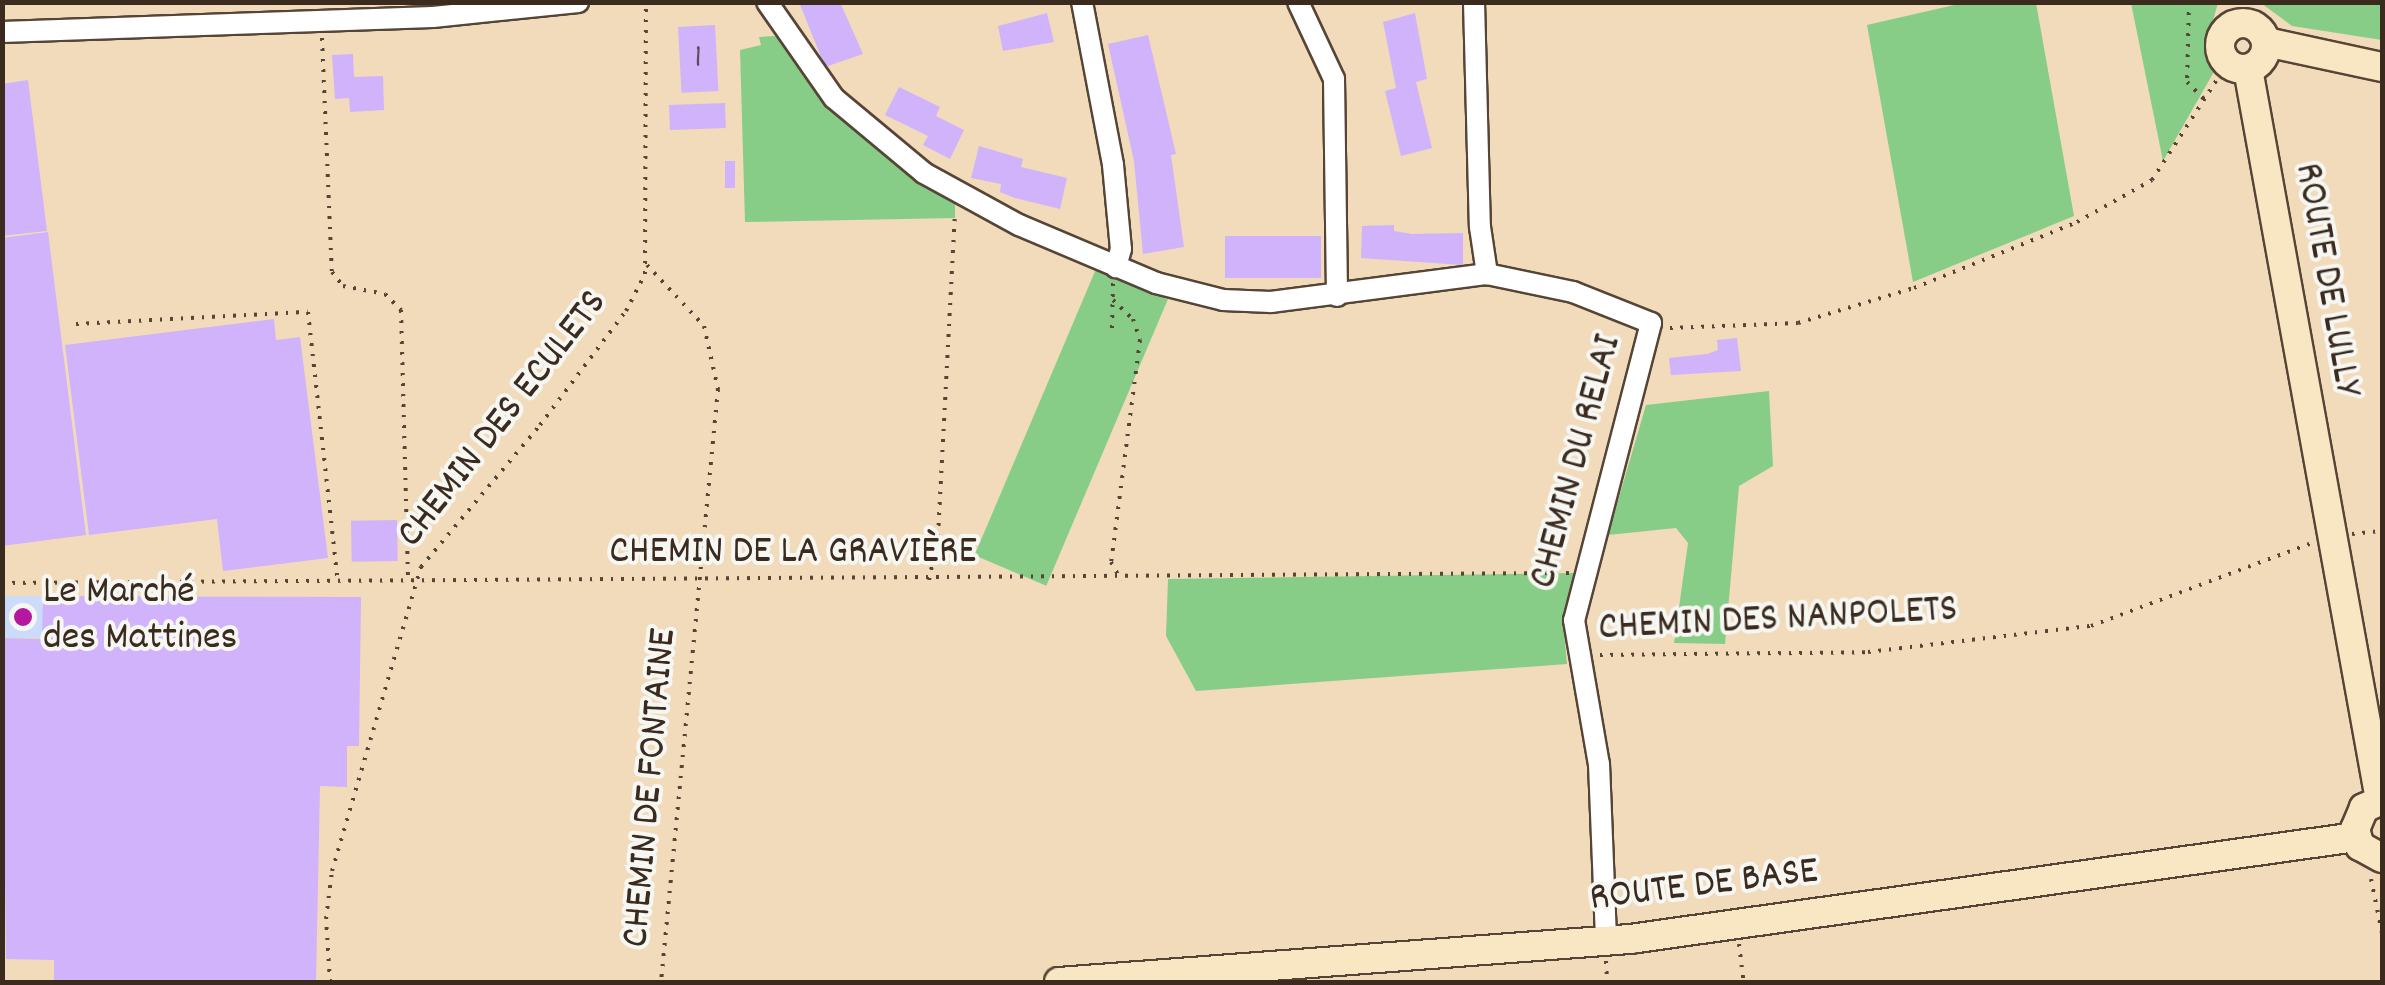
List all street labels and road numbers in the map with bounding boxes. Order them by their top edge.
street label: ROUTE DE LULLY [2281,160,2369,400]
street label: CHEMIN DES ECULETS [388,281,620,559]
street label: CHEMIN DU RELAI [1521,330,1635,594]
street label: CHEMIN DE LA GRAVIÈRE [609,530,977,578]
street label: CHEMIN DES NANPOLETS [1597,588,1959,654]
street label: CHEMIN DE FONTAINE [614,627,690,949]
street label: ROUTE DE BASE [1587,849,1821,925]

